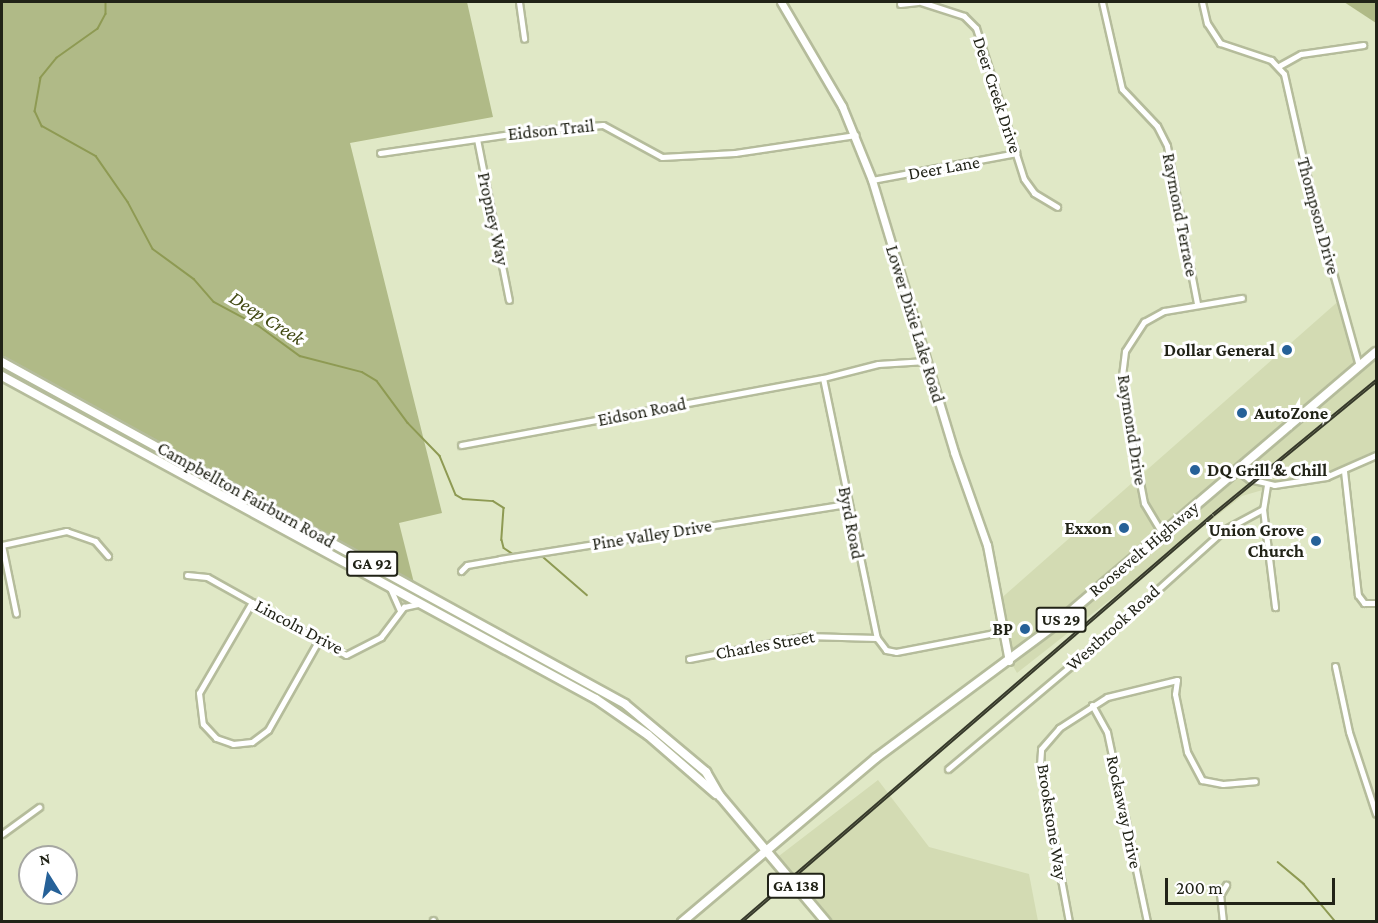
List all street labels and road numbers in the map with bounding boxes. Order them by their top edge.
street label: Deer Creek Drive [968,34,1026,156]
street label: Eidson Trail [507,115,595,145]
street label: Deer Lane [906,151,982,185]
street label: Raymond Terrace [1157,151,1203,279]
street label: Thompson Drive [1292,155,1344,277]
street label: Propney Way [473,170,513,268]
street label: Lower Dixie Lake Road [881,243,949,405]
street label: Raymond Drive [1113,373,1151,487]
street label: Eidson Road [596,393,688,431]
street label: Campbellton Fairburn Road [153,437,339,553]
street label: Byrd Road [833,485,869,561]
street label: Roosevelt Highway [1085,497,1203,601]
street label: Pine Valley Drive [591,515,713,555]
road number: GA 92 [345,551,399,577]
street label: Westbrook Road [1062,580,1164,676]
street label: Lincoln Drive [251,595,347,659]
road number: US 29 [1036,607,1086,633]
street label: Charles Street [714,626,816,664]
street label: Rockaway Drive [1101,754,1147,870]
street label: Brookstone Way [1032,762,1072,882]
road number: GA 138 [766,873,826,899]

